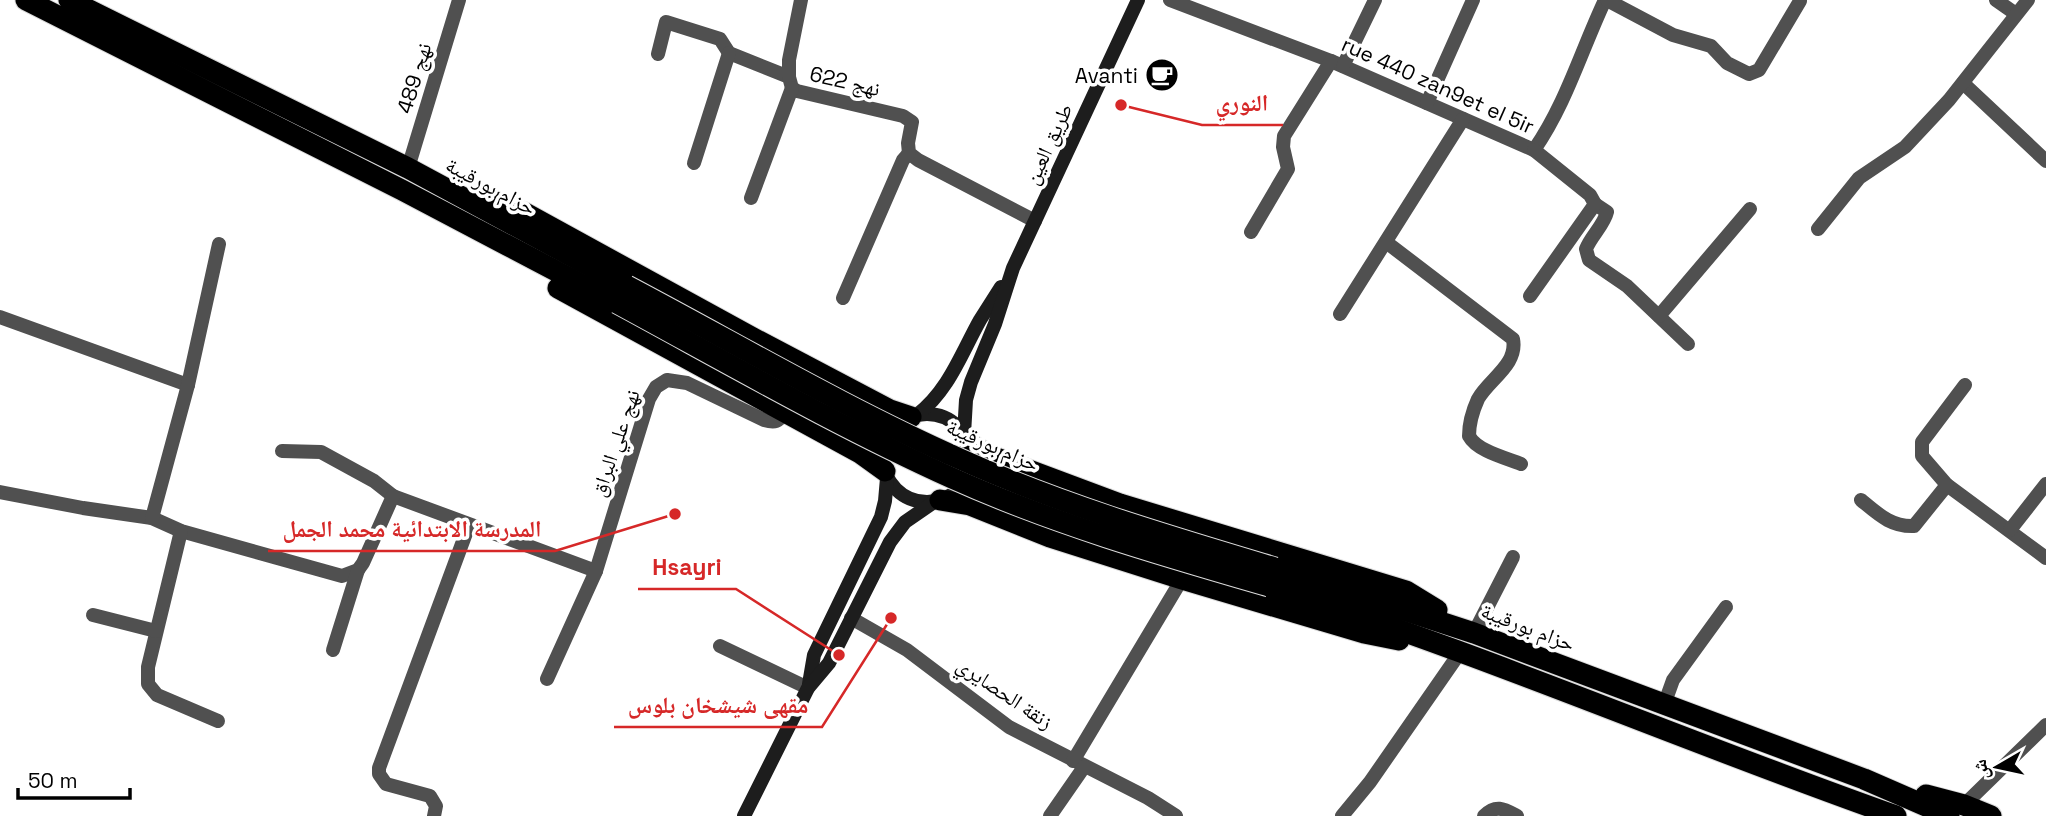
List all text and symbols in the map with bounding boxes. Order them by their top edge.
street label: rue 440 zan9et el 5ir [1337,30,1539,140]
street label: نهج 489 [391,40,437,116]
cafe icon: Avanti [1143,56,1181,94]
street label: نهج 622 [807,60,883,102]
place label: Avanti [1075,62,1138,89]
callout: النوري [1202,81,1283,125]
text: النوري [1216,88,1268,122]
street label: طريق العين [1018,99,1078,189]
street label: حزام بورقيبة [441,151,541,222]
street label: نهج علي البراق [584,386,649,501]
street label: حزام بورقيبة [942,413,1043,478]
callout: المدرسة الابتدائية محمد الجمل [268,507,555,551]
text: المدرسة الابتدائية محمد الجمل [283,514,541,544]
callout: Hsayri [638,545,736,589]
text: Hsayri [652,552,722,582]
street label: حزام بورقيبة [1477,597,1579,658]
street label: زنقة الحصايري [950,651,1058,738]
callout: مقهى شيشخان بلوس [614,683,822,727]
text: مقهى شيشخان بلوس [628,690,808,720]
north arrow [1962,732,2032,802]
scale bar [18,756,130,800]
text: ش [1967,758,1995,781]
text: 50 m [28,767,78,794]

